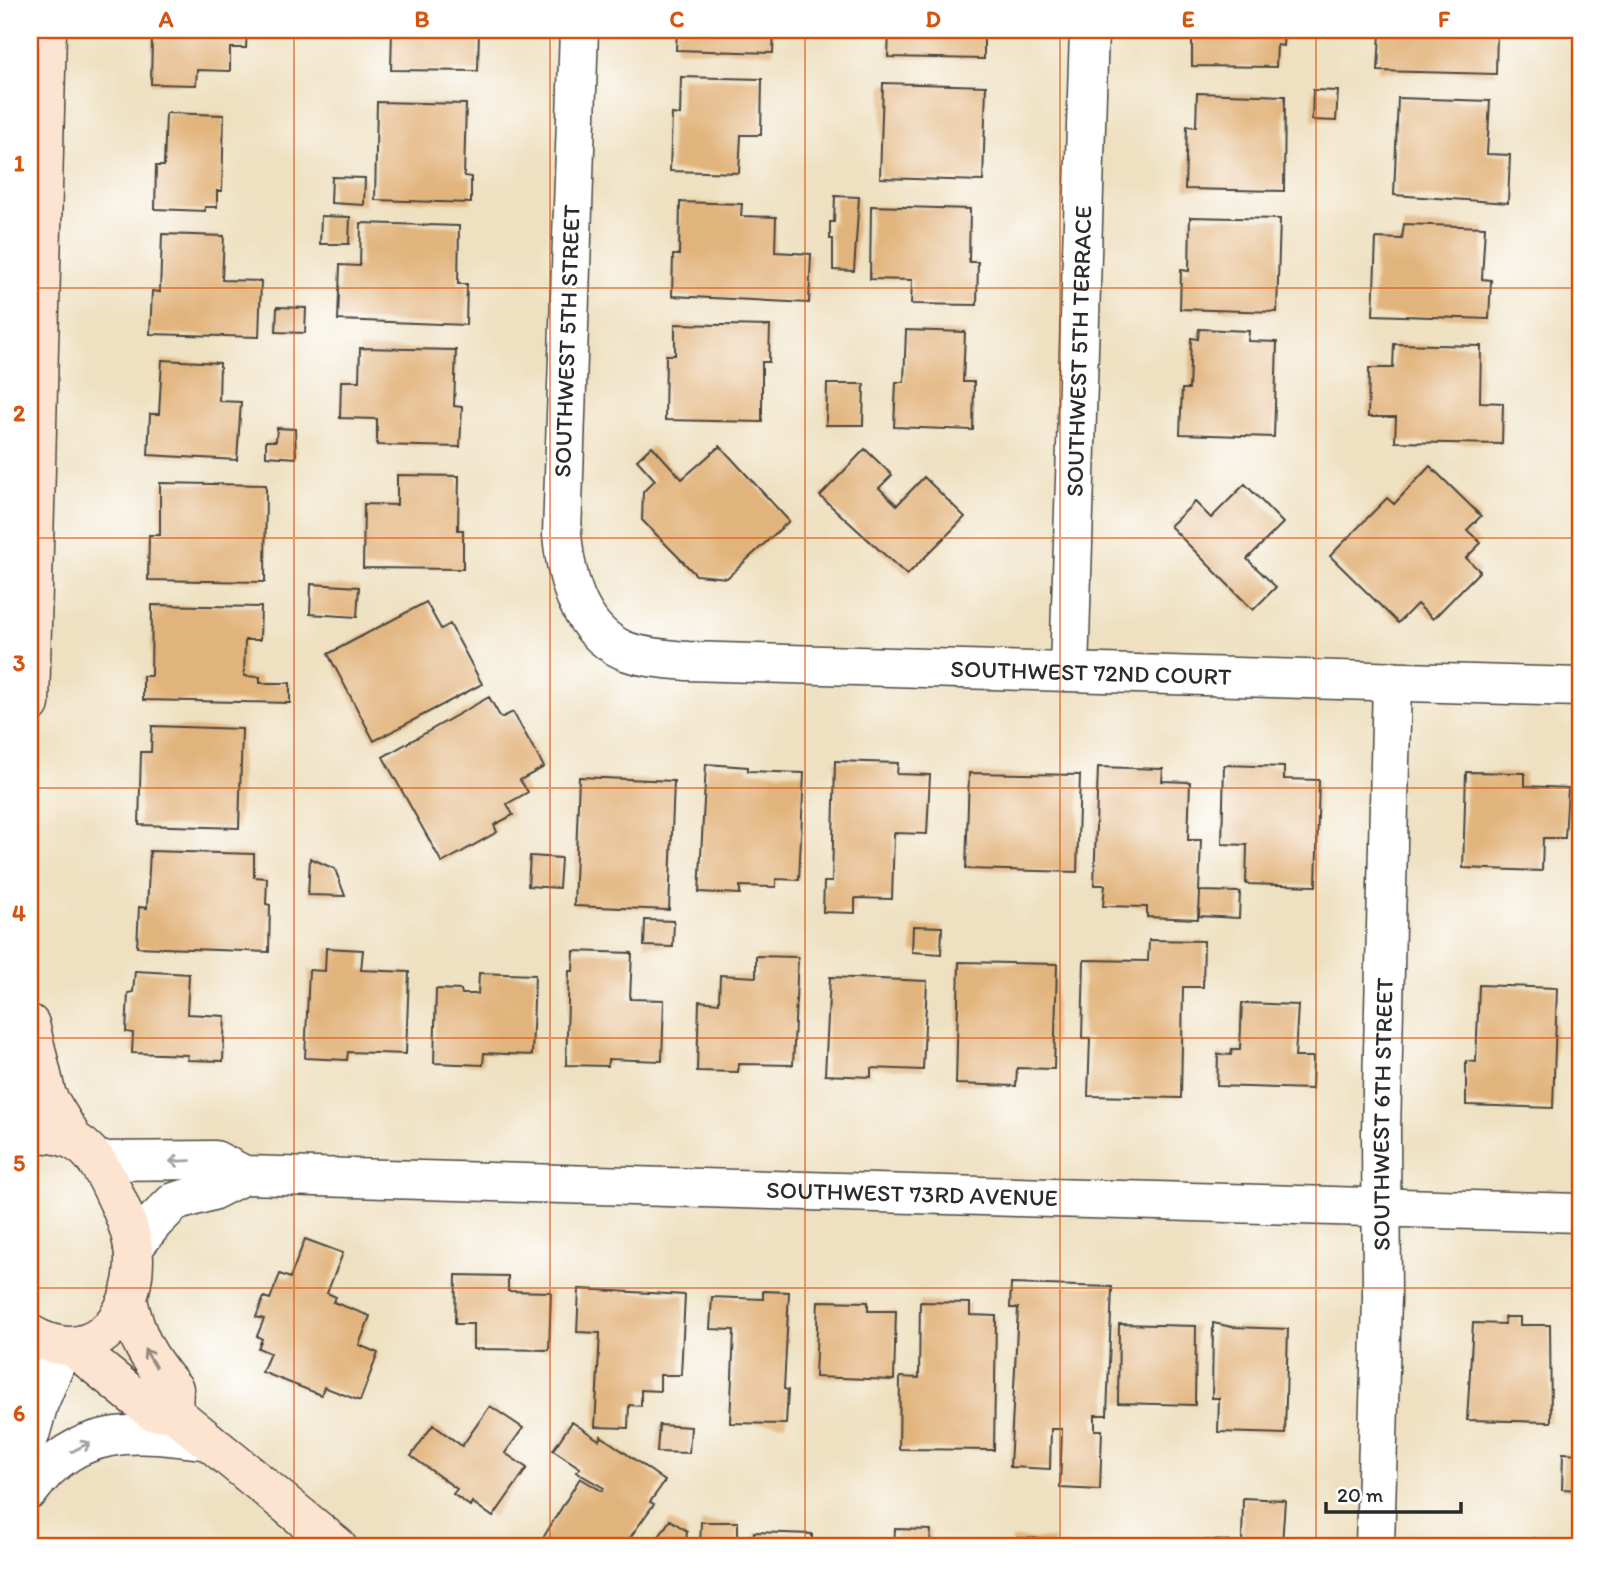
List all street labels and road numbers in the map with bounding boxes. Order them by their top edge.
street label: SOUTHWEST 5TH STREET [547,203,586,478]
street label: SOUTHWEST 5TH TERRACE [1059,205,1098,497]
street label: SOUTHWEST 72ND COURT [950,654,1232,691]
street label: SOUTHWEST 6TH STREET [1366,977,1399,1251]
street label: SOUTHWEST 73RD AVENUE [766,1175,1058,1212]

